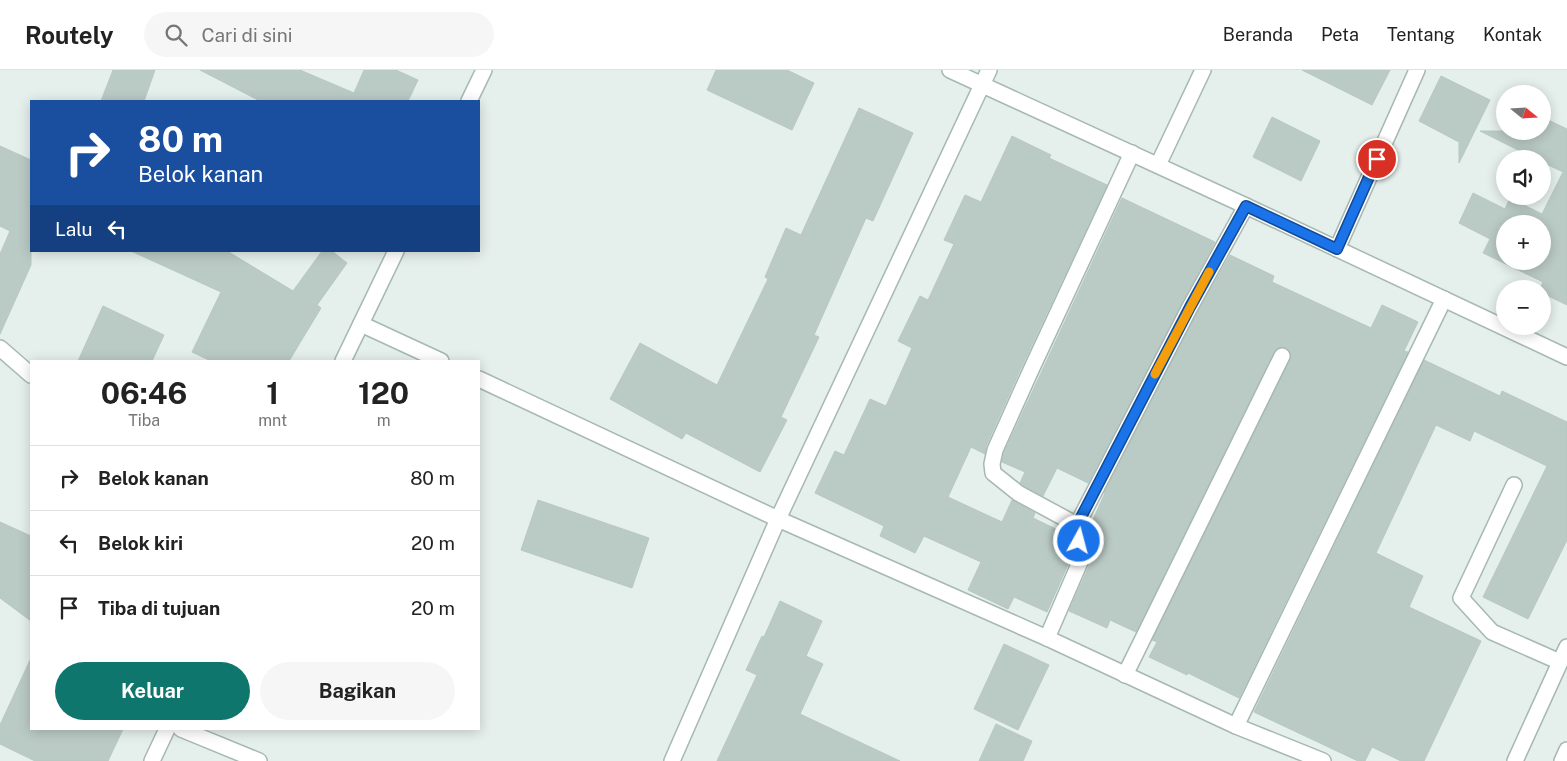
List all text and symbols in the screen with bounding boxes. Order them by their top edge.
search box [144,12,494,57]
text: Routely [25,21,114,49]
icon: search [162,21,190,49]
text: Cari di sini [202,24,292,46]
text: Beranda [1223,24,1293,45]
text: Peta [1321,24,1359,45]
text: Tentang [1387,24,1455,45]
text: Kontak [1483,24,1542,45]
north arrow [1496,85,1551,140]
map controls [1496,85,1551,335]
text: 80 m [138,119,223,160]
icon: right [55,120,120,185]
pin [1356,138,1398,180]
icon: arrive [1363,145,1391,173]
button: sound [1496,150,1551,205]
text: Belok kanan [138,161,263,187]
icon: left [103,215,131,243]
button: + [1496,215,1551,270]
text: Lalu [55,218,93,240]
button: − [1496,280,1551,335]
text: 06:46 [101,375,187,411]
text: 1 [266,375,279,411]
text: 120 [358,375,409,411]
text: Tiba [128,411,160,430]
text: mnt [258,411,287,430]
text: m [377,411,390,430]
icon: right [55,464,83,492]
text: Belok kanan [98,467,209,489]
text: 80 m [410,467,455,489]
position arrow [1052,514,1104,566]
icon: left [55,529,83,557]
text: Belok kiri [98,532,183,554]
text: 20 m [411,532,455,554]
icon: arrive [55,594,83,622]
text: Tiba di tujuan [98,597,220,619]
text: 20 m [411,597,455,619]
button: Keluar [55,662,250,720]
button: Bagikan [260,662,455,720]

